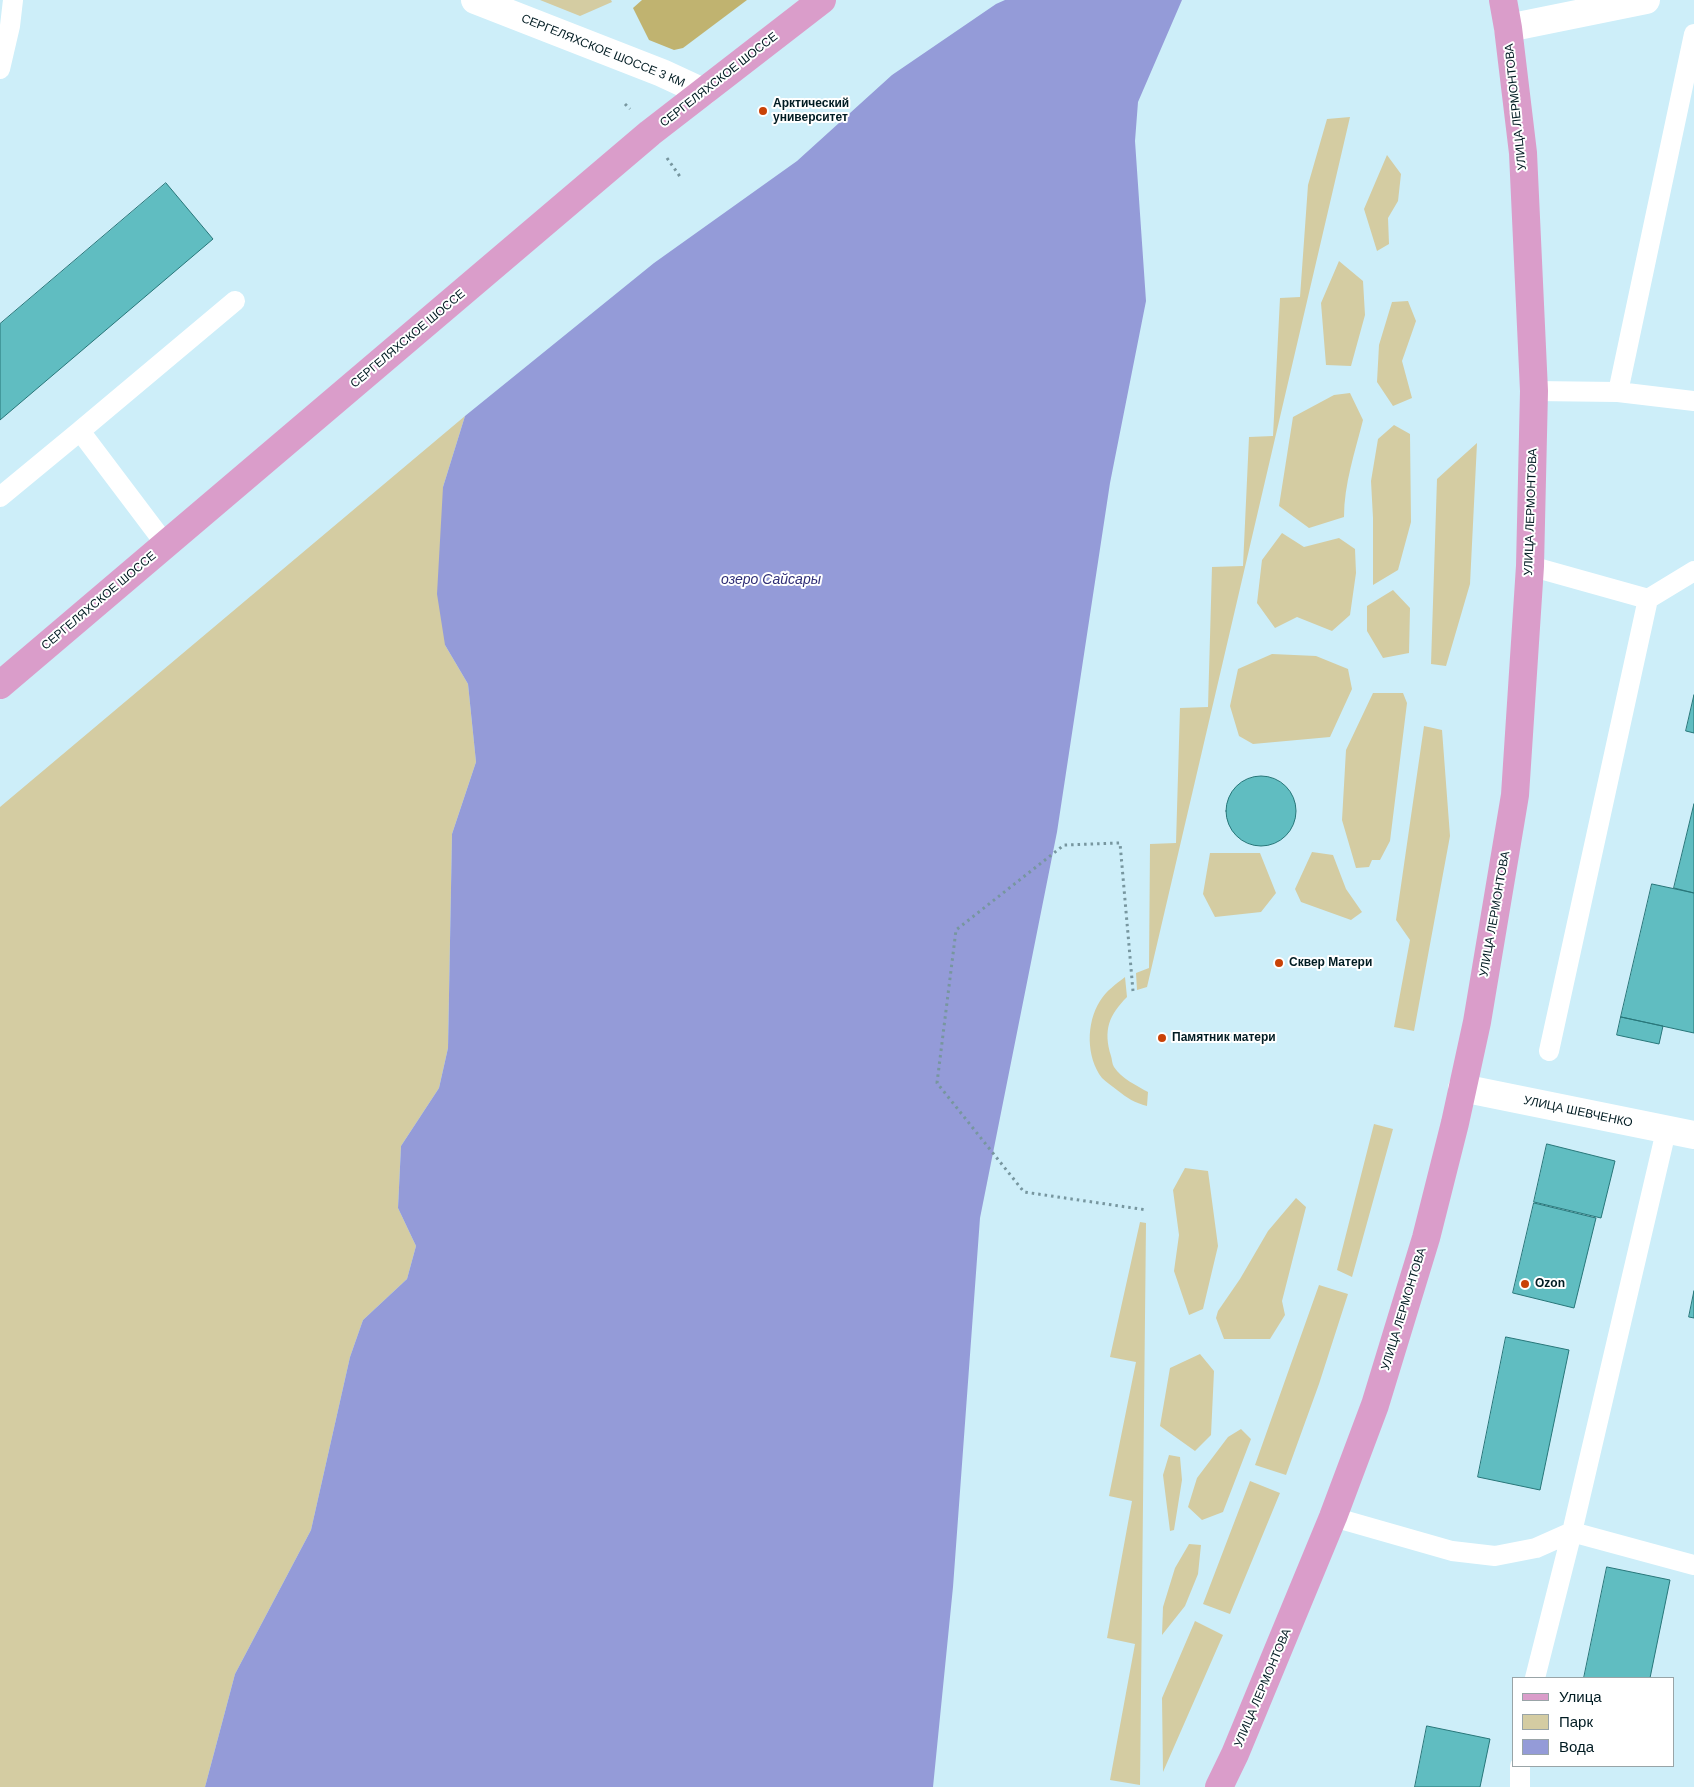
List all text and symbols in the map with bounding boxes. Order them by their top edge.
street label: СЕРГЕЛЯХСКОЕ ШОССЕ 3 КМ [519,11,687,91]
street label: СЕРГЕЛЯХСКОЕ ШОССЕ [657,30,781,130]
street label: УЛИЦА ЛЕРМОНТОВА [1502,43,1530,171]
place label: Арктический университет [773,97,849,125]
marker: Арктический университет [757,105,769,117]
street label: СЕРГЕЛЯХСКОЕ ШОССЕ [348,287,468,391]
street label: УЛИЦА ЛЕРМОНТОВА [1522,448,1540,576]
street label: СЕРГЕЛЯХСКОЕ ШОССЕ [39,549,159,653]
water label: озеро Сайсары [721,572,821,588]
street label: УЛИЦА ЛЕРМОНТОВА [1477,850,1513,978]
place label: Сквер Матери [1289,956,1372,970]
marker: Сквер Матери [1273,957,1285,969]
place label: Памятник матери [1172,1031,1276,1045]
marker: Памятник матери [1156,1032,1168,1044]
street label: УЛИЦА ШЕВЧЕНКО [1522,1093,1634,1131]
street label: УЛИЦА ЛЕРМОНТОВА [1378,1246,1430,1372]
place label: Ozon [1535,1277,1565,1291]
marker: Ozon [1519,1278,1531,1290]
street label: УЛИЦА ЛЕРМОНТОВА [1231,1627,1295,1749]
legend [1512,1677,1674,1767]
text: Улица [1559,1688,1602,1705]
text: Парк [1559,1713,1593,1730]
text: Вода [1559,1738,1594,1755]

